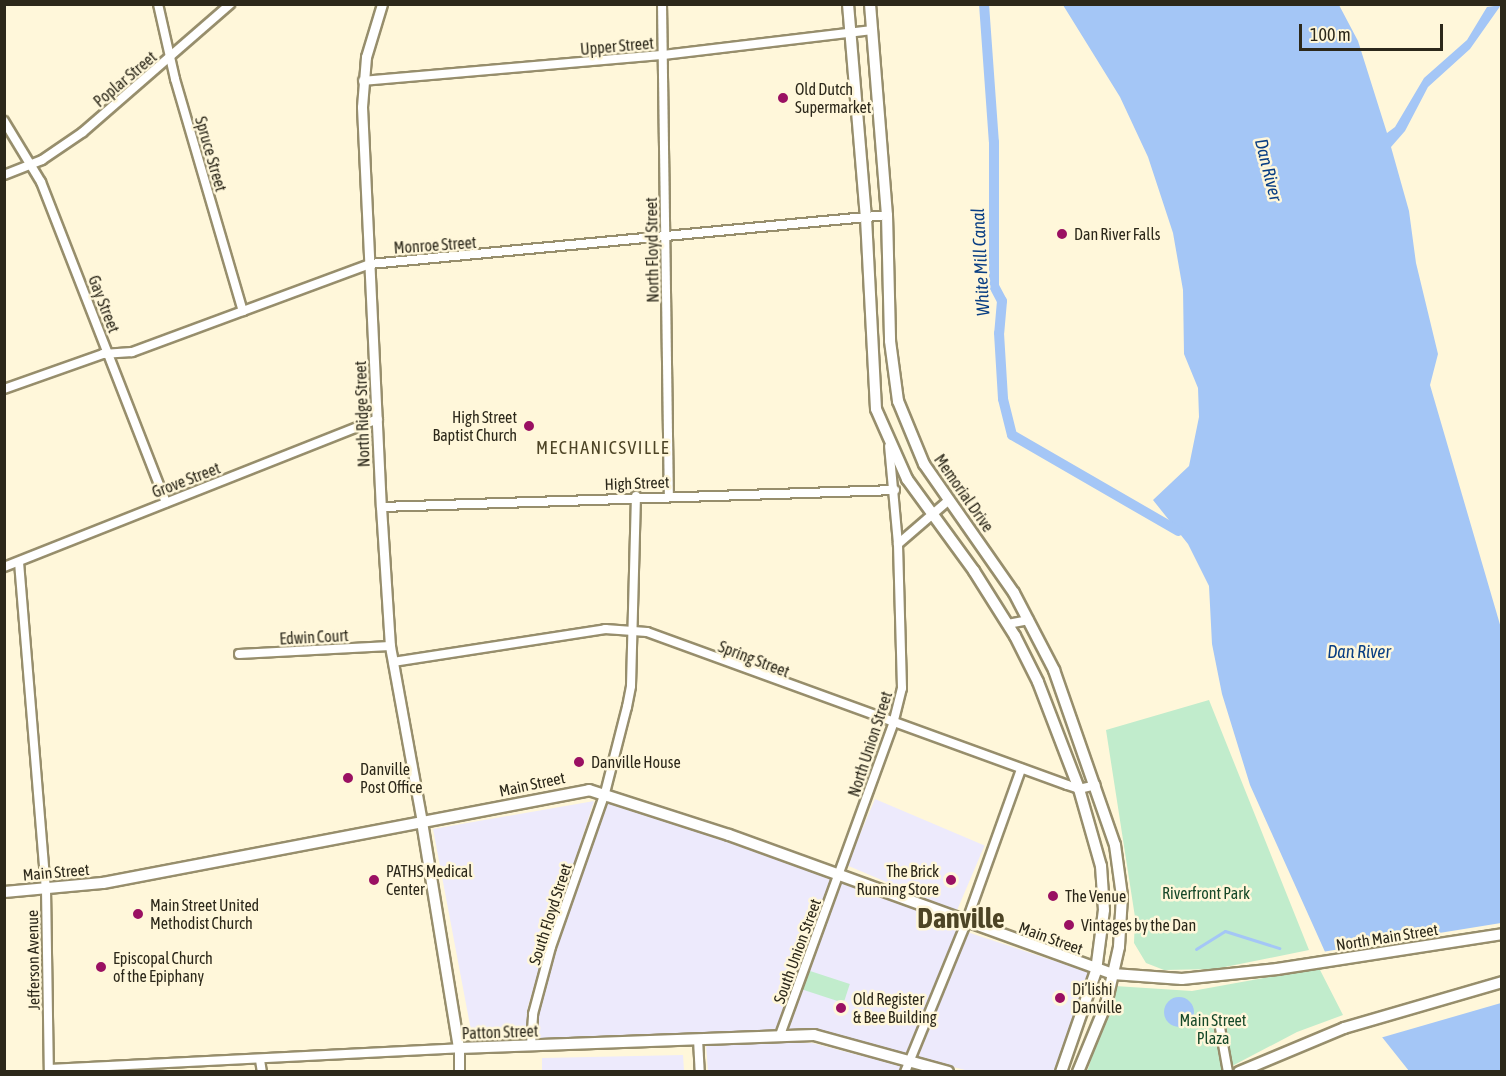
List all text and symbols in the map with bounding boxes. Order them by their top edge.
scale bar [1302,12,1446,50]
text: 100 m [1310,24,1351,45]
street label: Upper Street [579,33,655,59]
street label: Poplar Street [90,47,160,111]
place label: Old Dutch Supermarket [795,79,871,117]
marker: Old Dutch Supermarket [776,91,790,105]
street label: Spruce Street [191,114,231,194]
water label: Dan River [1250,137,1286,203]
street label: North Floyd Street [641,197,663,303]
water label: White Mill Canal [967,207,995,317]
place label: Dan River Falls [1074,224,1160,244]
marker: Dan River Falls [1055,227,1069,241]
street label: Monroe Street [393,233,477,257]
street label: Gay Street [84,273,124,335]
street label: North Ridge Street [351,360,373,468]
place label: High Street Baptist Church [433,407,517,445]
marker: High Street Baptist Church [522,419,536,433]
district label: MECHANICSVILLE [536,437,670,459]
street label: Memorial Drive [930,450,998,536]
street label: Grove Street [149,458,223,502]
street label: High Street [604,472,670,494]
street label: Edwin Court [279,626,349,648]
street label: Spring Street [716,637,792,681]
water label: Dan River [1327,641,1391,663]
street label: North Union Street [844,689,896,799]
place label: Danville House [591,752,681,772]
marker: Danville House [572,755,586,769]
place label: Danville Post Office [360,759,423,797]
street label: Main Street [497,768,567,800]
marker: Danville Post Office [341,771,355,785]
street label: Main Street [22,860,90,884]
place label: PATHS Medical Center [386,861,472,899]
street label: South Floyd Street [525,861,575,967]
place label: The Brick Running Store [857,861,939,899]
marker: PATHS Medical Center [367,873,381,887]
marker: The Brick Running Store [944,873,958,887]
park label: Riverfront Park [1162,883,1250,903]
place label: The Venue [1065,886,1126,906]
marker: The Venue [1046,889,1060,903]
place label: Main Street United Methodist Church [150,895,259,933]
street label: South Union Street [769,896,825,1006]
district label: Danville [917,901,1005,935]
marker: Main Street United Methodist Church [131,907,145,921]
street label: Jefferson Avenue [23,910,43,1010]
place label: Vintages by the Dan [1081,915,1196,935]
street label: Main Street [1016,918,1086,958]
marker: Vintages by the Dan [1062,918,1076,932]
street label: North Main Street [1335,919,1439,955]
place label: Episcopal Church of the Epiphany [113,948,213,986]
marker: Episcopal Church of the Epiphany [94,960,108,974]
place label: Di’lishi Danville [1072,979,1122,1017]
place label: Old Register & Bee Building [853,989,937,1027]
marker: Di’lishi Danville [1053,991,1067,1005]
marker: Old Register & Bee Building [834,1001,848,1015]
park label: Main Street Plaza [1180,1010,1246,1048]
street label: Patton Street [461,1021,539,1043]

